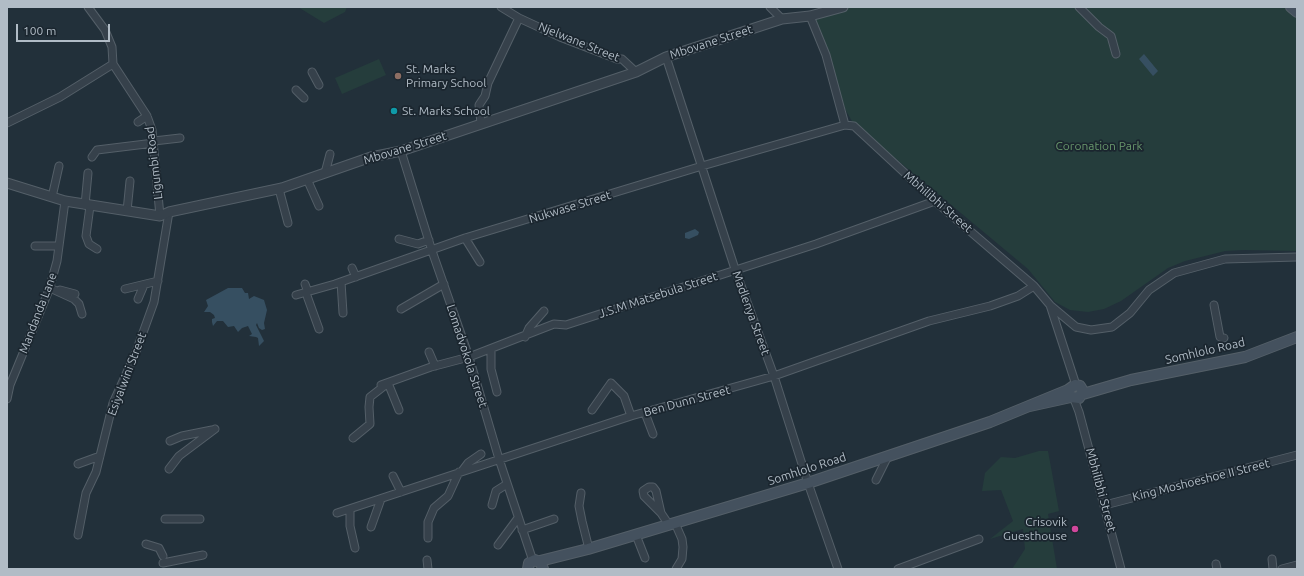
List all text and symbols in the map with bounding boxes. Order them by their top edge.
scale bar [18,16,112,42]
street label: Njelwane Street [536,19,622,65]
street label: Mbovane Street [668,22,754,62]
text: 100 m [23,24,56,37]
place label: St. Marks Primary School [406,62,486,90]
marker: St. Marks Primary School [393,71,403,81]
place label: St. Marks School [402,104,490,118]
marker: St. Marks School [389,106,399,116]
street label: Ligumbi Road [142,126,166,200]
street label: Mbovane Street [362,129,448,167]
park label: Coronation Park [1055,139,1143,153]
street label: Mbhilibhi Street [901,168,975,236]
street label: Nukwase Street [527,188,613,226]
street label: J.S.M Matsebula Street [597,269,719,321]
street label: Madlenya Street [729,269,773,357]
street label: Mandanda Lane [16,271,60,355]
street label: Lomadvokola Street [443,302,491,410]
street label: Esiyalwini Street [104,330,150,418]
street label: Somhlolo Road [1164,335,1246,367]
street label: Ben Dunn Street [642,383,732,419]
street label: Mbhilibhi Street [1083,446,1119,534]
street label: Somhlolo Road [766,450,848,488]
street label: King Moshoeshoe II Street [1131,456,1271,504]
place label: Crisovik Guesthouse [1003,515,1067,543]
marker: Crisovik Guesthouse [1070,524,1080,534]

